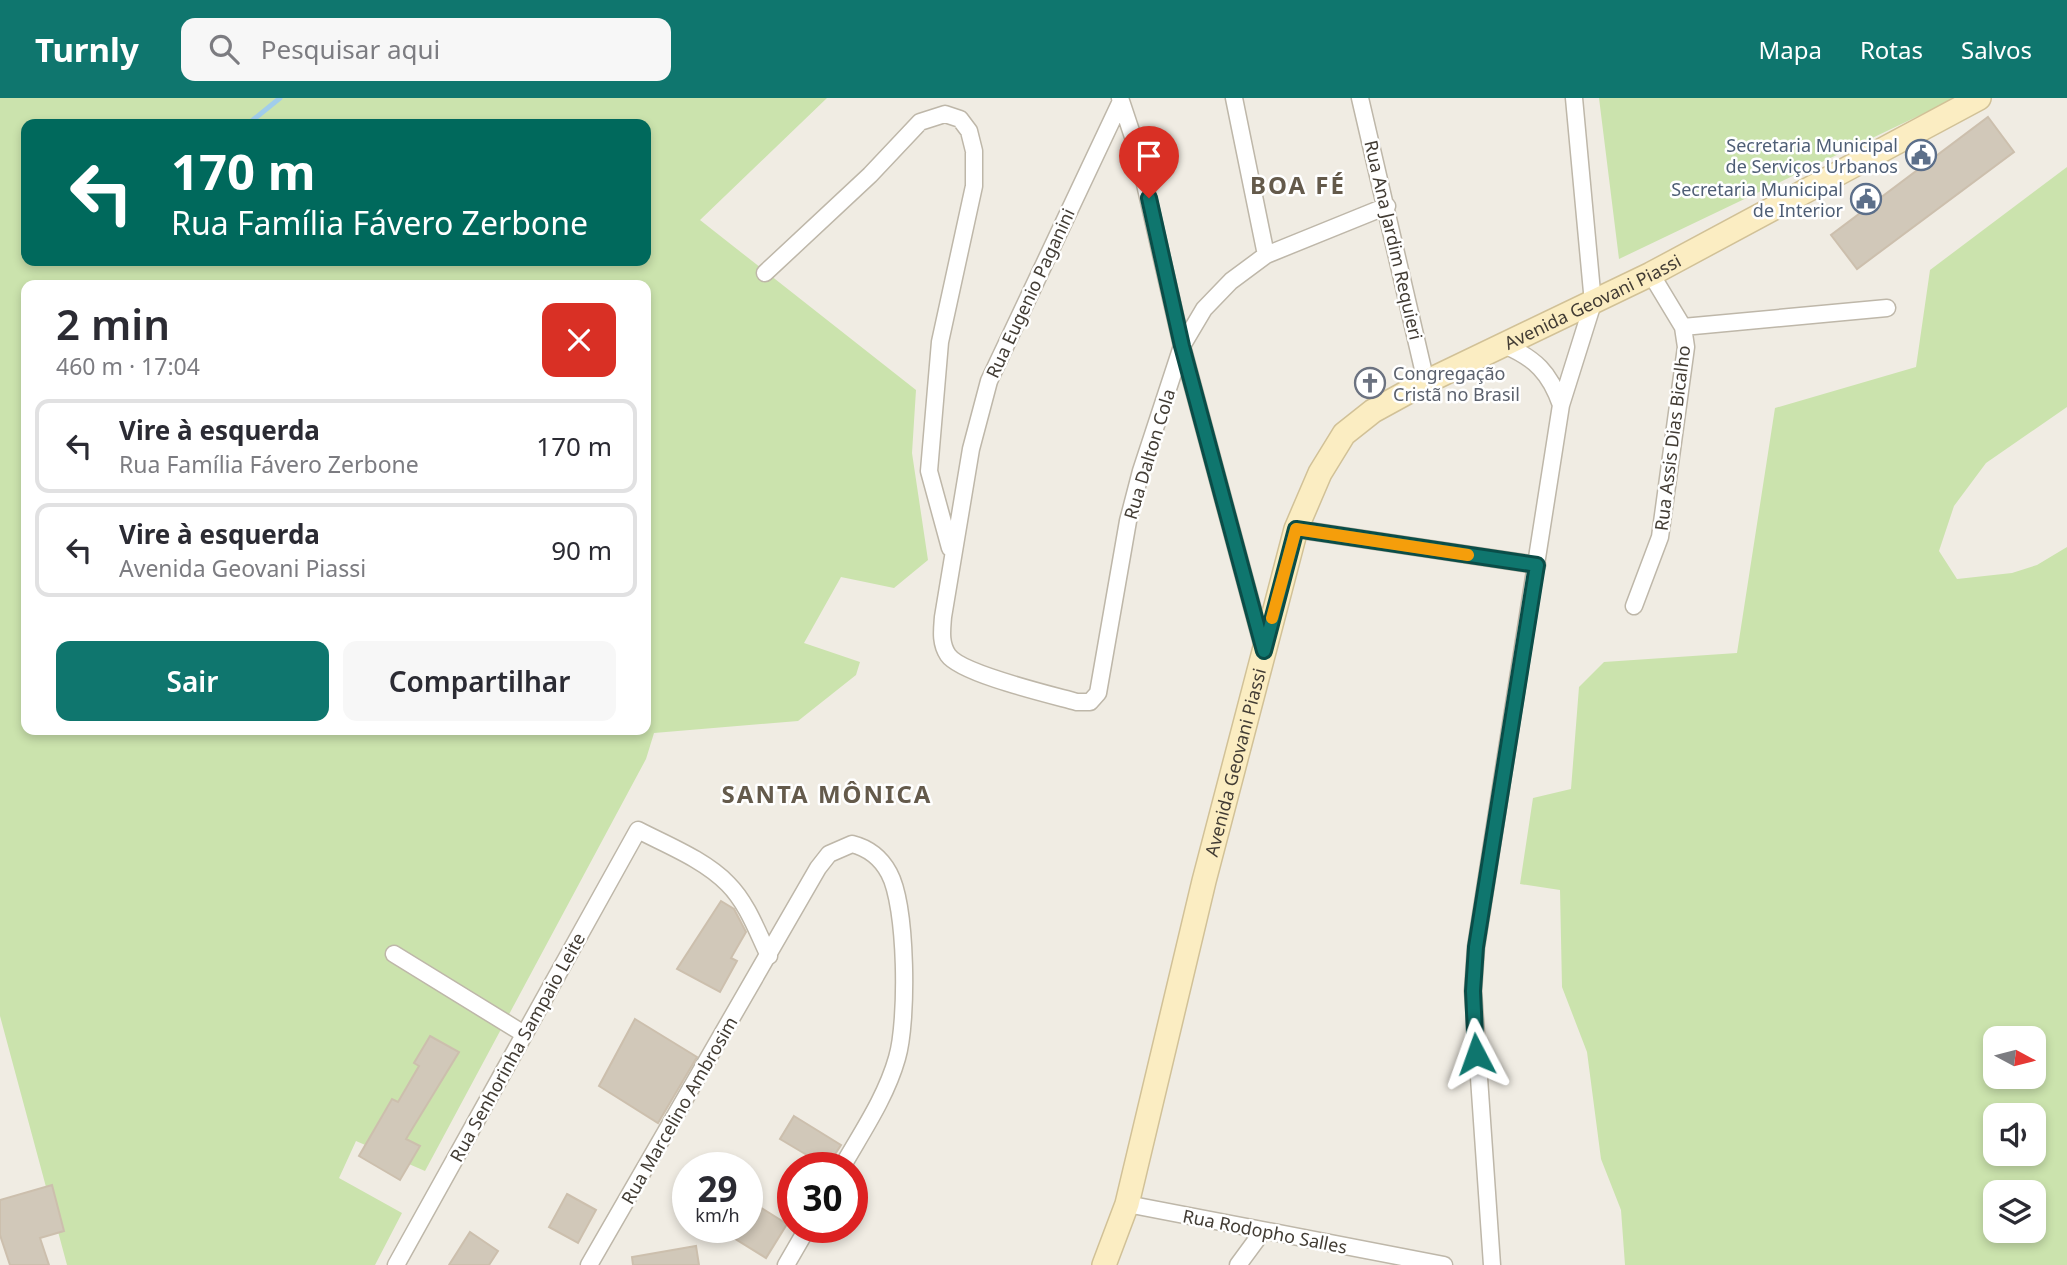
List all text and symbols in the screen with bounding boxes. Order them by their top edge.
search box [181,18,671,81]
text: Turnly [35,27,139,72]
icon: search [205,30,243,68]
text: Pesquisar aqui [261,31,440,67]
text: Mapa [1758,33,1822,66]
text: Rotas [1860,33,1923,66]
text: Salvos [1961,33,2032,66]
pin [1119,126,1179,198]
place label: Secretaria Municipal de Serviços Urbanos [1726,133,1898,178]
icon: arrive [1130,137,1168,175]
text: 170 m [171,138,316,204]
street label: Rua Ana Jardim Requieri [1359,138,1429,342]
public building icon: Secretaria Municipal de Serviços Urbanos [1904,138,1938,172]
icon: left [56,147,147,238]
district label: BOA FÉ [1250,168,1346,201]
place label: Secretaria Municipal de Interior [1671,177,1844,222]
public building icon: Secretaria Municipal de Interior [1849,182,1883,216]
text: Rua Família Fávero Zerbone [171,201,588,244]
street label: Rua Eugenio Paganini [980,204,1080,382]
street label: Avenida Geovani Piassi [1500,248,1685,355]
text: 2 min [56,295,170,352]
button: close [542,303,616,377]
street label: Rua Assis Dias Bicalho [1649,344,1695,532]
text: 460 m · 17:04 [56,350,200,382]
place label: Congregação Cristã no Brasil [1393,361,1520,406]
church icon: Congregação Cristã no Brasil [1353,366,1387,400]
street label: Rua Dalton Cola [1118,386,1180,522]
text: Vire à esquerda [119,412,320,448]
icon: left [60,427,98,465]
text: 170 m [536,428,612,464]
text: Rua Família Fávero Zerbone [119,448,419,480]
text: Vire à esquerda [119,516,320,552]
icon: left [60,531,98,569]
text: 90 m [551,532,612,568]
text: Avenida Geovani Piassi [119,552,366,584]
button: Sair [56,641,329,721]
button: Compartilhar [343,641,616,721]
street label: Avenida Geovani Piassi [1199,666,1271,859]
district label: SANTA MÔNICA [722,777,932,810]
street label: Rua Senhorinha Sampaio Leite [444,928,590,1166]
street label: Rua Marcelino Ambrosim [615,1012,743,1208]
position arrow [1439,1017,1513,1091]
north arrow [1983,1026,2046,1088]
map controls [1983,1026,2046,1243]
button: sound [1983,1103,2046,1166]
speed limit sign: 30 [777,1152,868,1243]
text: 29 [697,1165,738,1212]
button: layers [1983,1180,2046,1243]
text: km/h [695,1203,740,1227]
street label: Rua Rodopho Salles [1181,1203,1349,1259]

